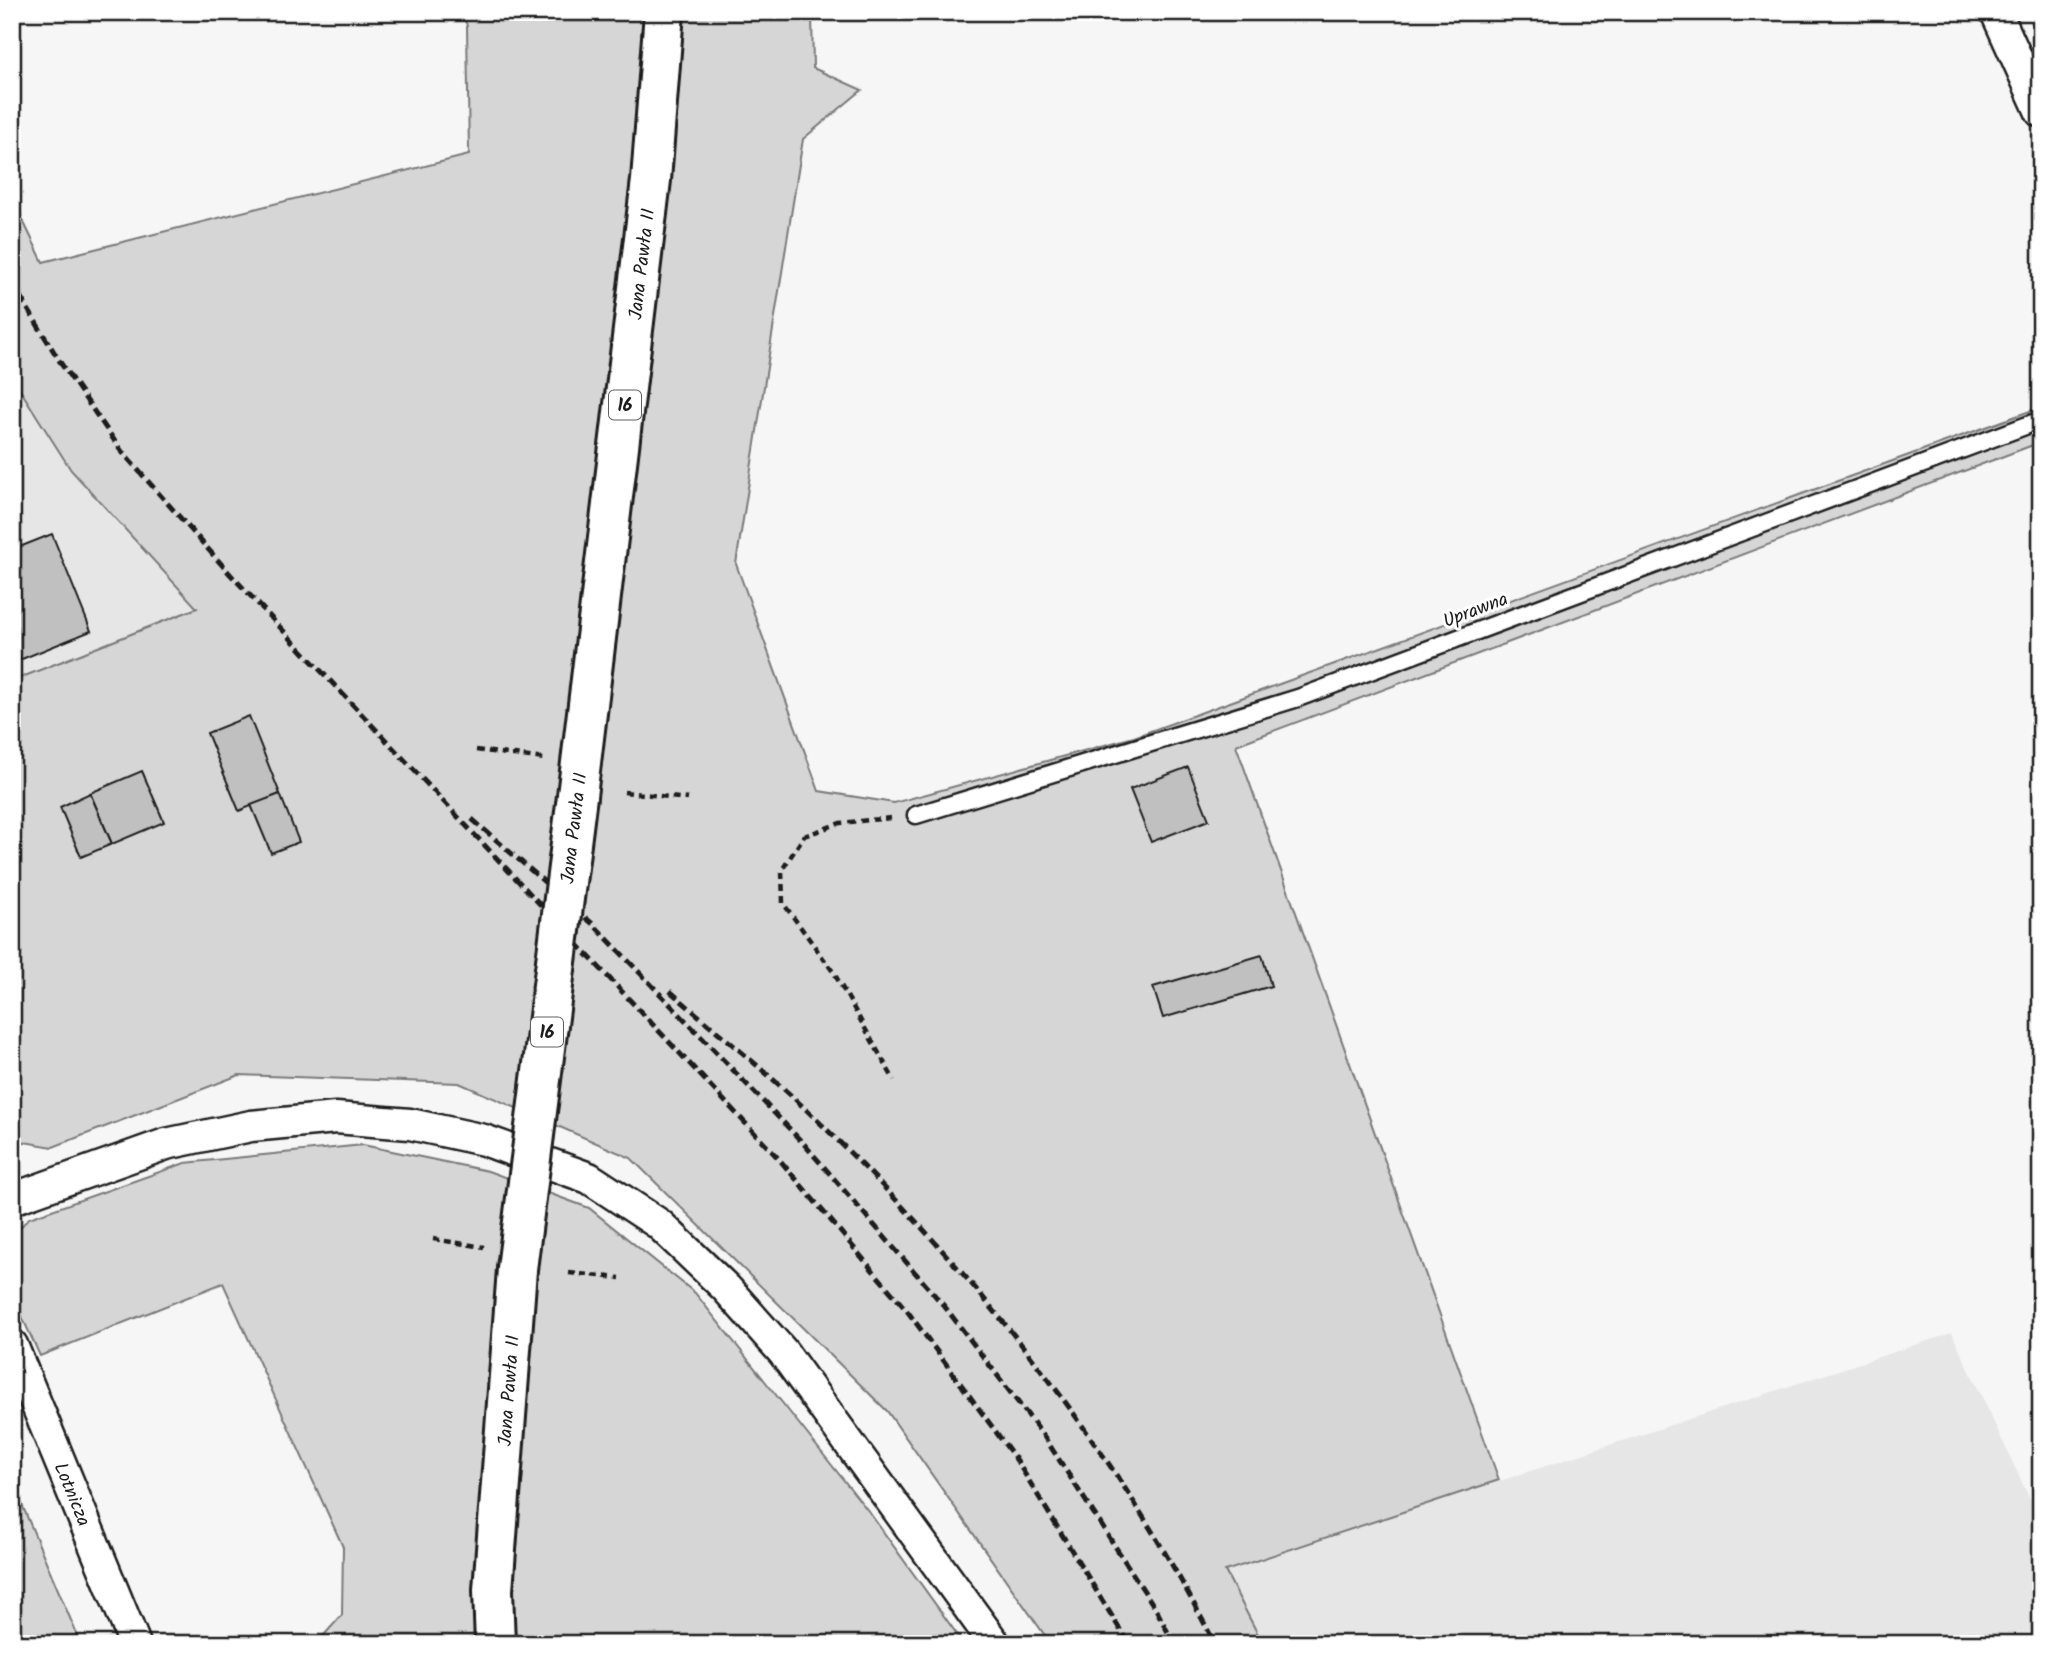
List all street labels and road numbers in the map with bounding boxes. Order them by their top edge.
street label: Jana Pawła II [621,207,664,321]
road number: 16 [609,390,641,419]
street label: Uprawna [1439,585,1513,637]
street label: Jana Pawła II [553,771,597,885]
road number: 16 [531,1017,563,1046]
street label: Jana Pawła II [491,1334,529,1448]
street label: Lotnicza [45,1458,98,1531]

